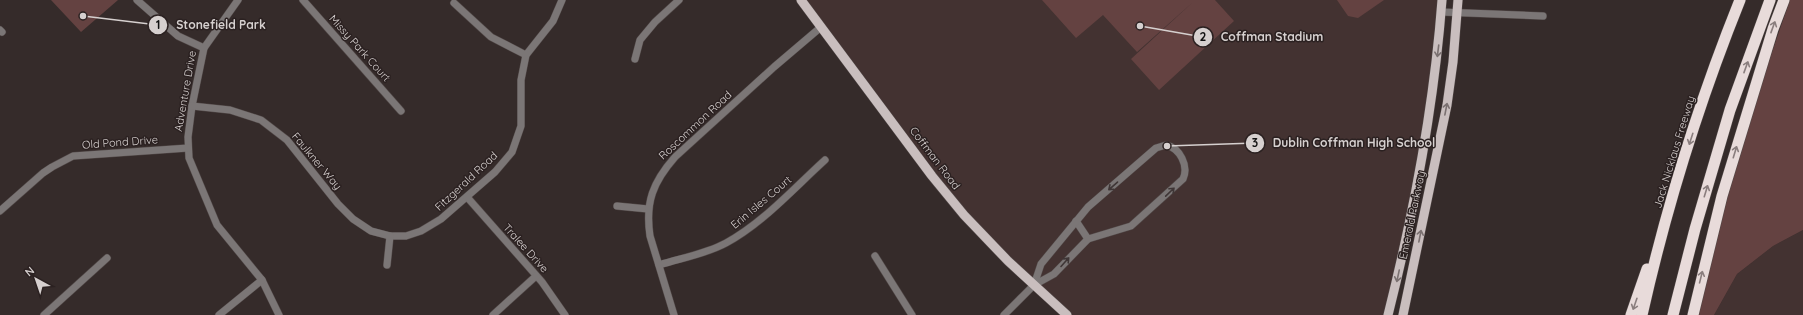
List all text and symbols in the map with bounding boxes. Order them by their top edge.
street label: Missy Park Court [326,12,394,85]
callout: Stonefield Park [148,13,274,37]
text: 1 [156,17,160,32]
text: Stonefield Park [176,17,266,32]
one-way arrow [1770,22,1778,34]
callout: Coffman Stadium [1193,25,1332,49]
text: 2 [1200,29,1207,44]
text: Coffman Stadium [1221,29,1323,44]
one-way arrow [1434,44,1442,57]
street label: Adventure Drive [171,50,199,132]
one-way arrow [1742,62,1750,74]
street label: Roscommon Road [656,88,734,162]
street label: Jack Nicklaus Freeway [1650,94,1698,210]
one-way arrow [1443,102,1451,115]
street label: Coffman Road [907,124,963,192]
street label: Faulkner Way [289,129,345,193]
callout: Dublin Coffman High School [1245,131,1444,155]
street label: Old Pond Drive [82,132,158,152]
one-way arrow [1687,132,1694,145]
text: 3 [1252,135,1258,150]
text: Dublin Coffman High School [1273,135,1435,150]
one-way arrow [1732,146,1740,158]
street label: Fitzgerald Road [432,148,500,214]
street label: Emerald Parkway [1396,170,1428,260]
street label: Erin Isles Court [728,172,794,231]
one-way arrow [1107,181,1118,190]
one-way arrow [1703,185,1710,198]
one-way arrow [1165,187,1175,196]
street label: Tralee Drive [500,221,552,275]
one-way arrow [1416,230,1424,243]
one-way arrow [1060,257,1069,267]
north arrow [16,259,56,299]
text: N [22,263,37,279]
one-way arrow [1393,269,1401,282]
one-way arrow [1698,271,1706,284]
one-way arrow [1631,297,1638,310]

